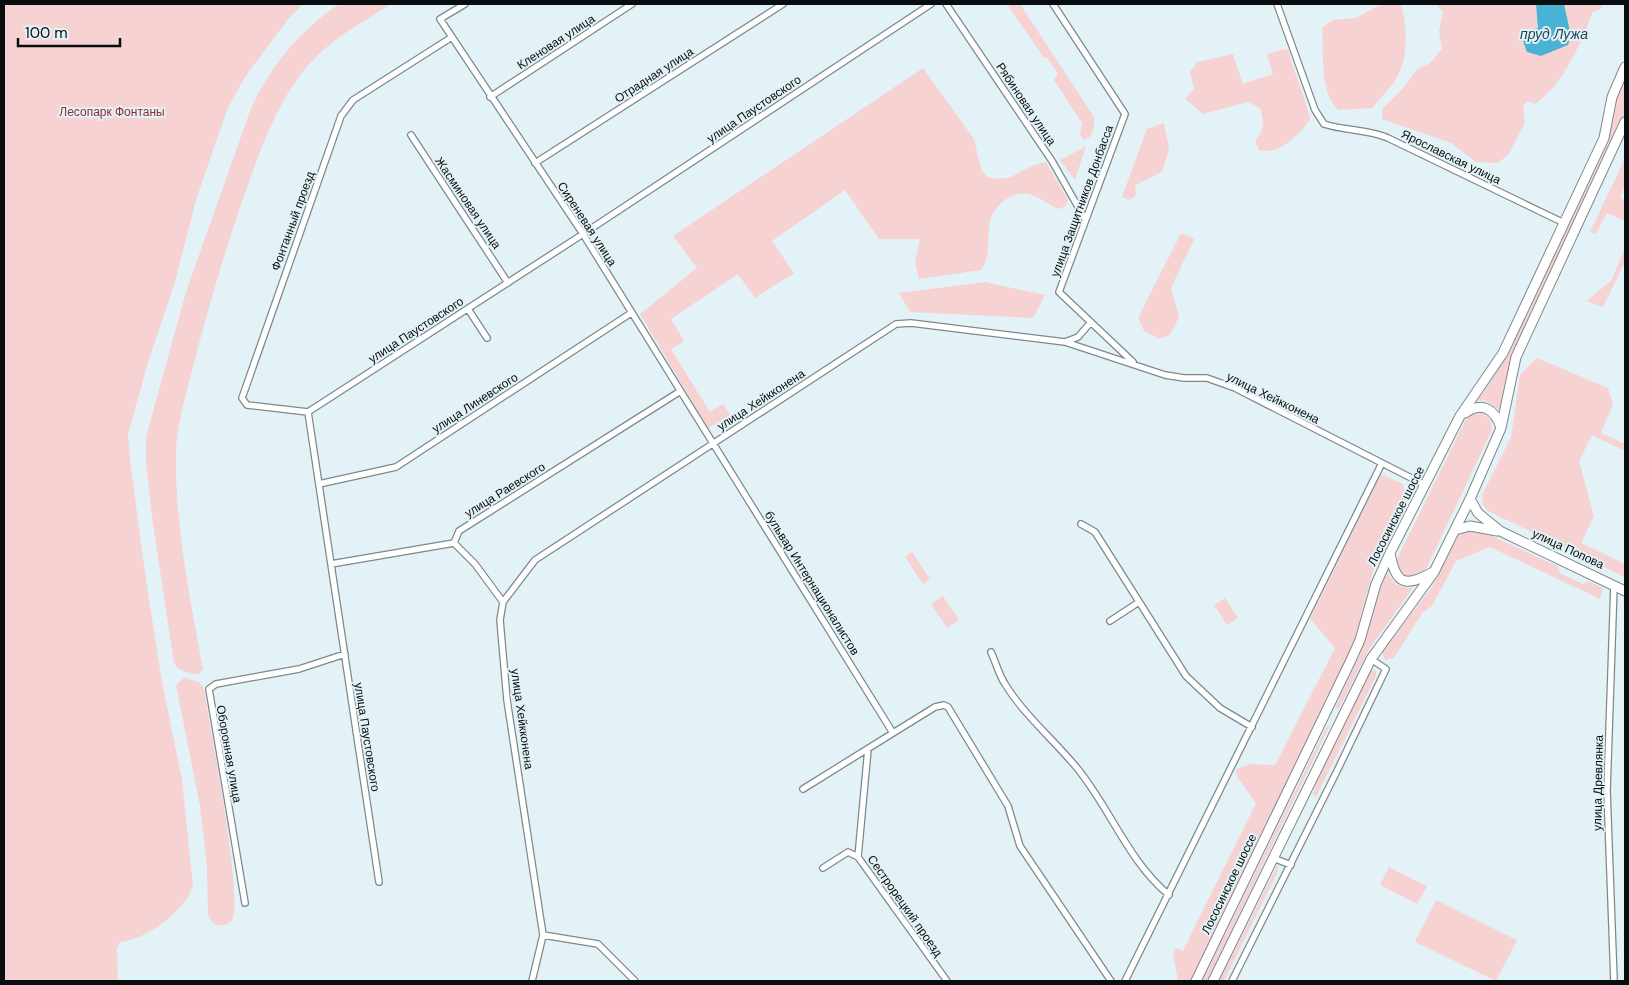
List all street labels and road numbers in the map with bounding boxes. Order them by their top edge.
street label: Кленовая улица [514,11,598,73]
street label: Отрадная улица [611,43,697,107]
street label: Рябиновая улица [992,59,1060,149]
street label: улица Паустовского [704,71,804,146]
street label: улица Защитников Донбасса [1047,122,1117,279]
street label: Ярославская улица [1399,126,1504,188]
street label: Жасминовая улица [431,154,505,252]
street label: Фонтанный проезд [268,169,318,273]
street label: Сиреневая улица [554,179,620,270]
street label: улица Паустовского [365,293,467,367]
street label: улица Хейкконена [714,365,808,434]
street label: улица Линевского [429,369,521,437]
street label: улица Хейкконена [1224,369,1322,428]
street label: улица Раевского [462,459,549,521]
street label: Лососинское шоссе [1364,463,1428,568]
street label: бульвар Интернационалистов [761,508,863,658]
street label: улица Попова [1529,525,1607,573]
street label: улица Хейкконена [507,668,537,771]
street label: улица Паустовского [350,681,384,793]
street label: Оборонная улица [213,704,246,804]
street label: улица Древлянка [1589,735,1607,831]
street label: Лососинское шоссе [1198,831,1260,937]
street label: Сестрорецкий проезд [864,852,946,960]

